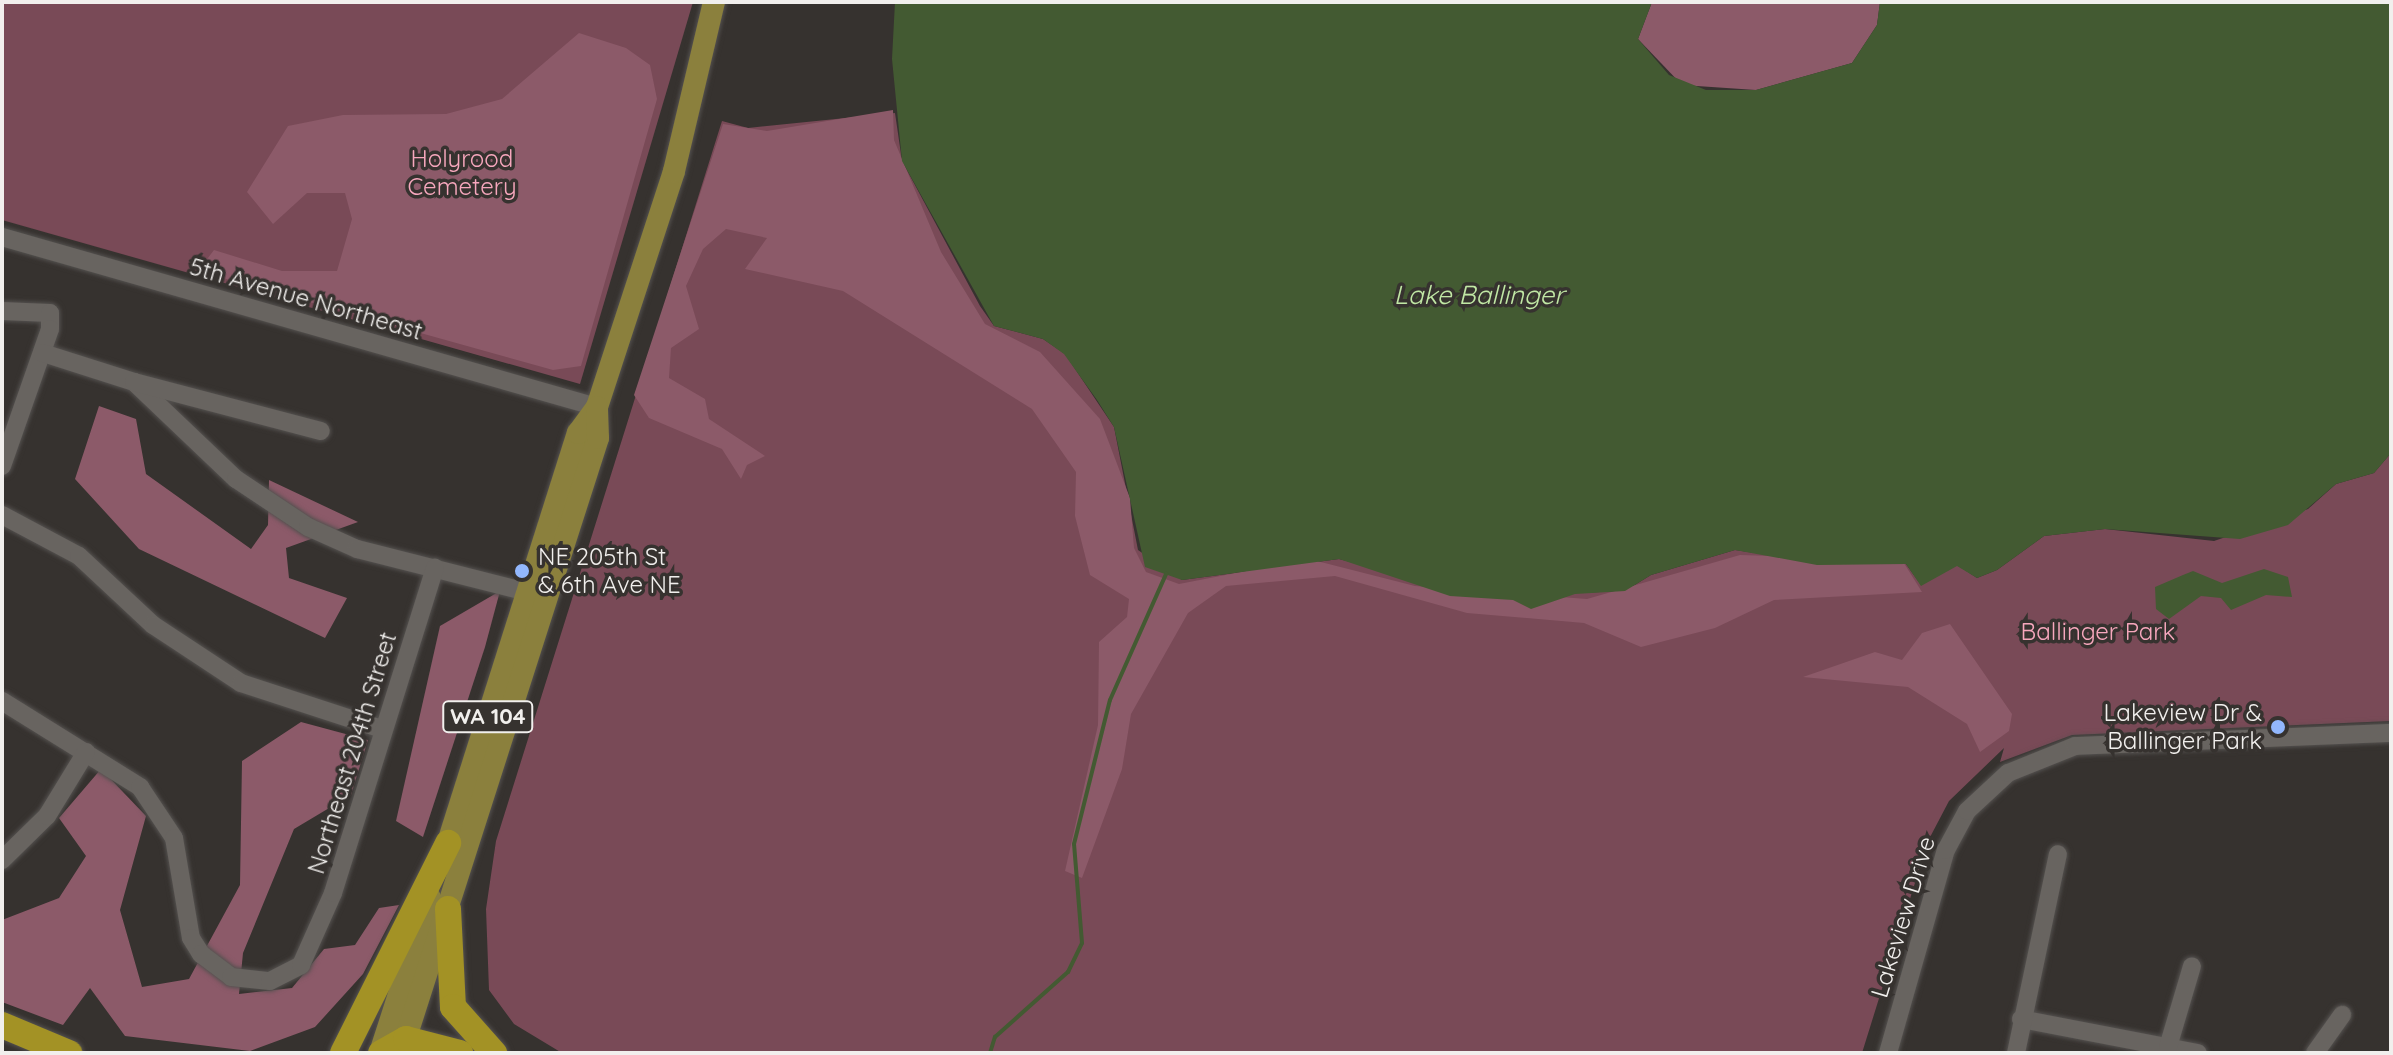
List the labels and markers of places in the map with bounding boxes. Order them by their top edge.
place label: NE 205th St & 6th Ave NE [538,543,681,599]
marker: NE 205th St & 6th Ave NE [513,562,531,580]
place label: Lakeview Dr & Ballinger Park [2104,699,2262,755]
marker: Lakeview Dr & Ballinger Park [2269,718,2287,736]

